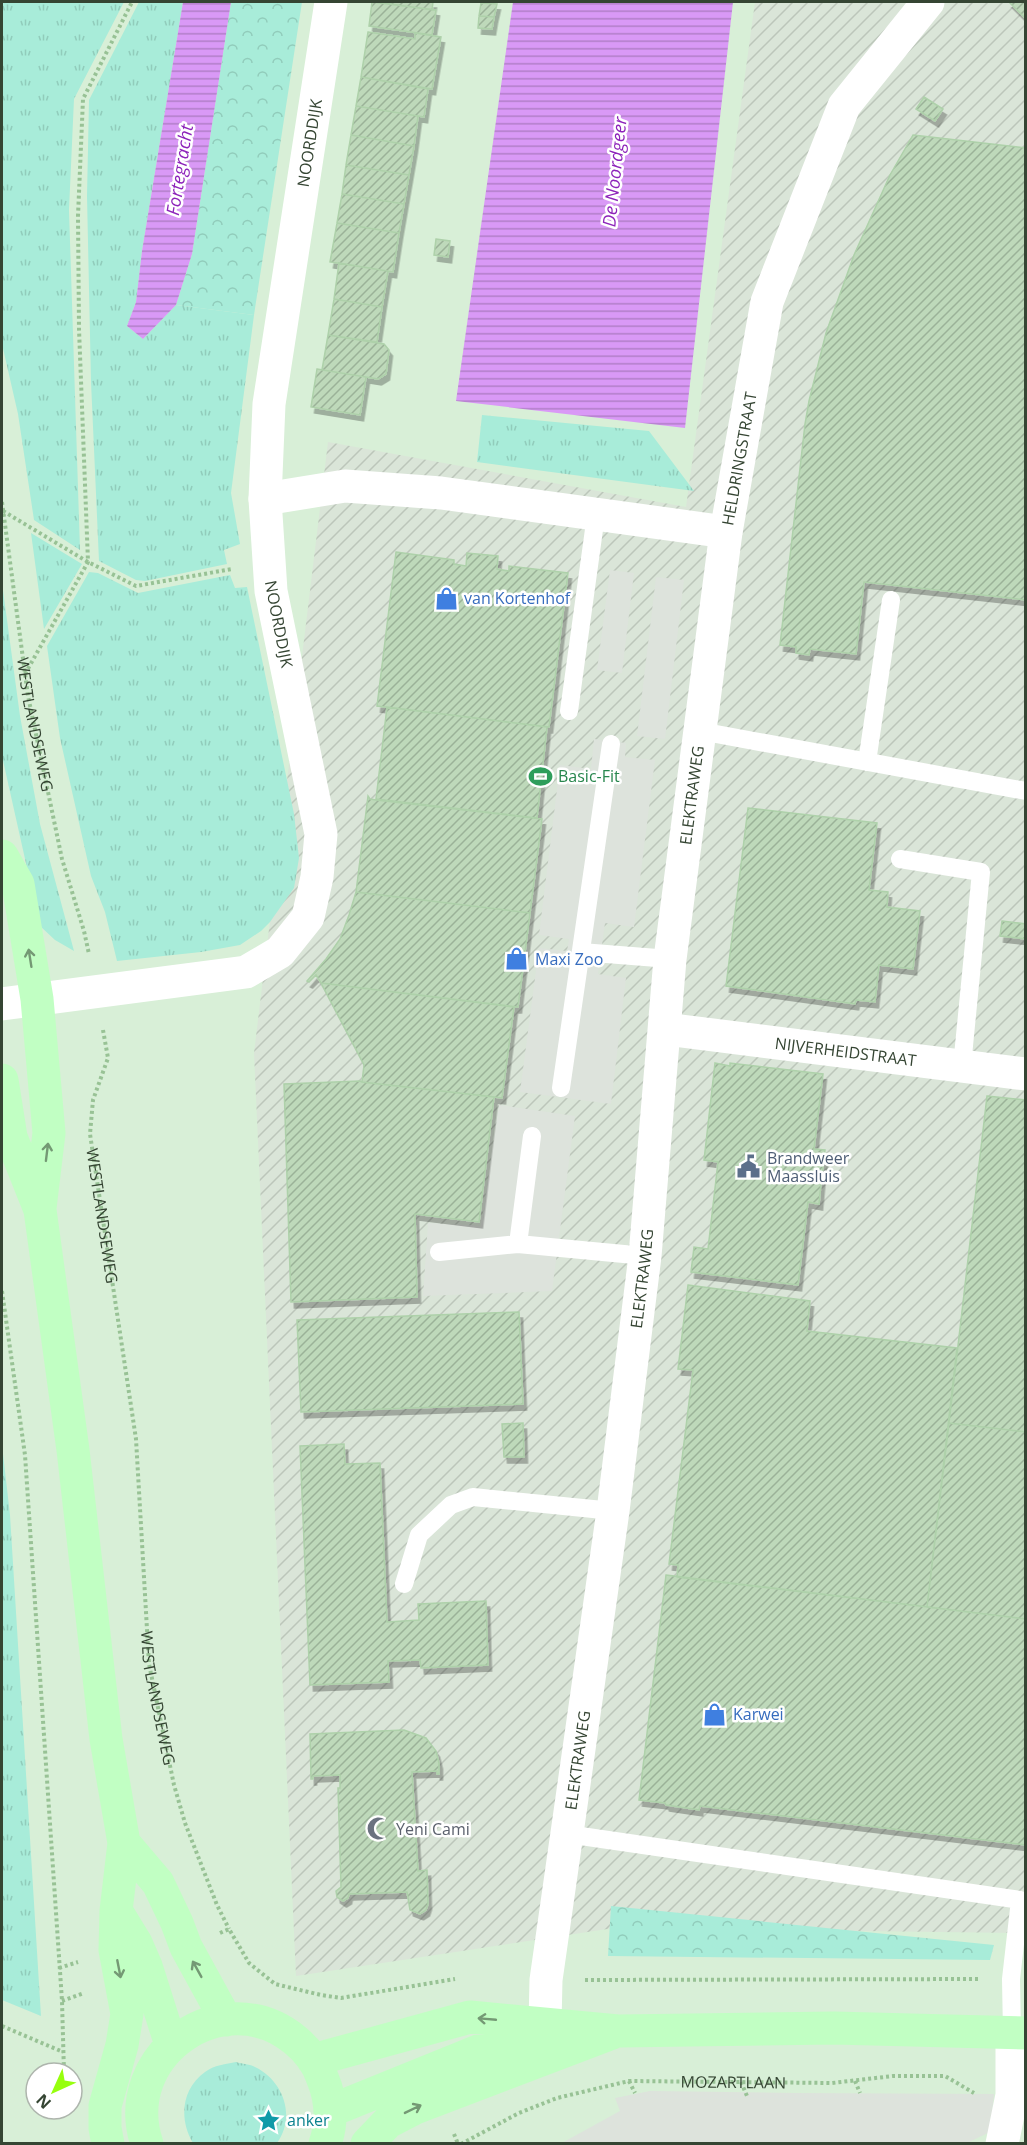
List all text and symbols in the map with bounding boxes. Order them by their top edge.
street label: NOORDDIJK [292,97,327,188]
water label: De Noordgeer [596,115,632,228]
water label: Fortegracht [160,122,198,217]
street label: HELDRINGSTRAAT [716,390,762,527]
street label: NOORDDIJK [260,578,298,670]
shop icon: van Kortenhof [433,585,459,611]
place label: van Kortenhof [464,587,572,609]
street label: WESTLANDSEWEG [12,656,59,794]
street label: ELEKTRAWEG [674,744,709,846]
sports icon: Basic-Fit [527,763,553,789]
place label: Basic-Fit [558,765,620,787]
shop icon: Maxi Zoo [504,946,530,972]
place label: Maxi Zoo [535,948,603,970]
one-way arrow [25,949,36,968]
street label: NIJVERHEIDSTRAAT [774,1032,918,1071]
one-way arrow [42,1142,53,1162]
street label: WESTLANDSEWEG [81,1147,123,1285]
place label: Brandweer Maassluis [767,1147,850,1187]
public building icon: Brandweer Maassluis [736,1154,762,1180]
street label: ELEKTRAWEG [625,1228,658,1330]
street label: WESTLANDSEWEG [136,1630,181,1767]
shop icon: Karwei [702,1701,728,1727]
place label: Karwei [733,1703,784,1725]
street label: ELEKTRAWEG [559,1709,595,1811]
mosque icon: Yeni Cami [365,1816,391,1842]
place label: Yeni Cami [396,1818,470,1840]
one-way arrow [114,1958,125,1978]
one-way arrow [191,1960,202,1978]
one-way arrow [477,2013,497,2024]
north arrow [24,2061,84,2121]
street label: MOZARTLAAN [681,2071,786,2094]
text: N [31,2089,56,2114]
one-way arrow [404,2103,422,2115]
place icon: anker [256,2107,282,2133]
place label: anker [287,2109,330,2131]

